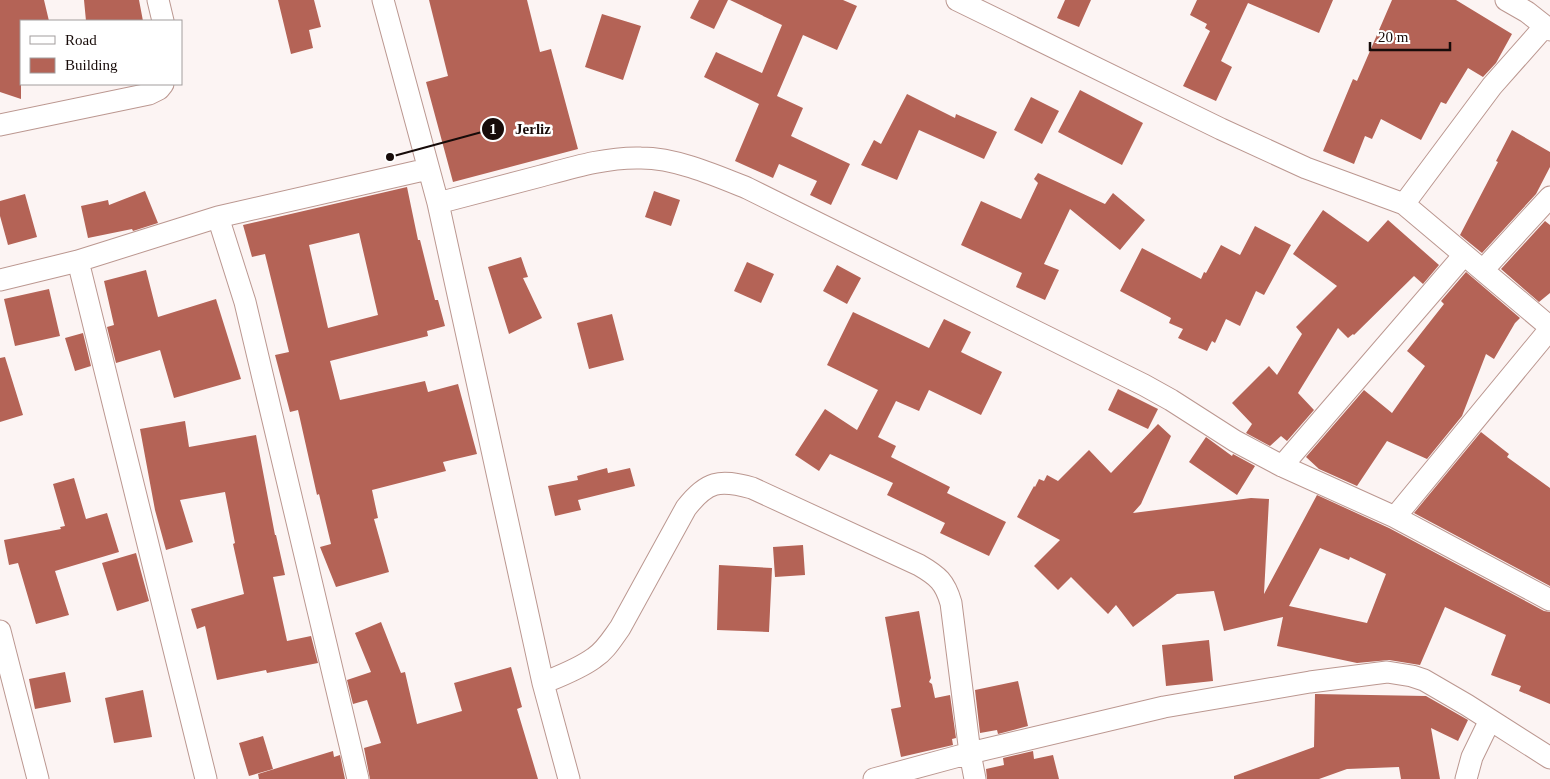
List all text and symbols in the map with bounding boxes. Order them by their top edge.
legend [20,20,182,85]
scale bar [1370,20,1450,52]
text: 20 m [1378,29,1409,45]
text: Road [65,32,97,48]
text: Building [65,57,118,73]
callout: Jerliz [481,114,561,144]
text: 1 [489,121,497,137]
text: Jerliz [515,121,551,137]

